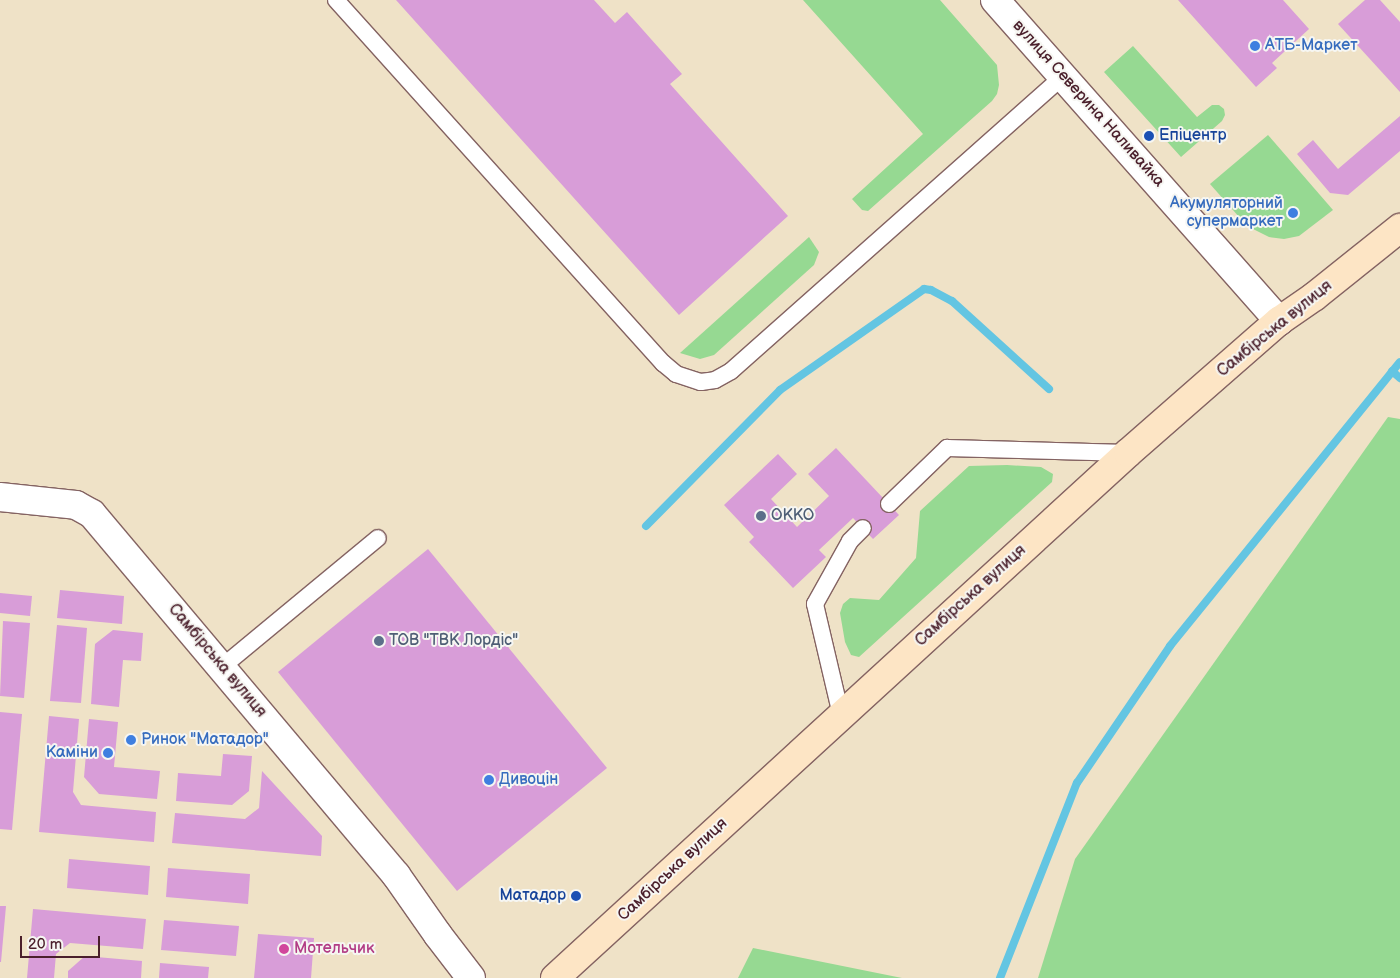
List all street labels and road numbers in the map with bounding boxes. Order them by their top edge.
street label: вулиця Северина Наливайка [1008,17,1168,191]
street label: Самбірська вулиця [1214,277,1336,381]
street label: Самбірська вулиця [912,541,1030,651]
street label: Самбірська вулиця [164,600,270,722]
street label: Самбірська вулиця [614,814,732,926]

